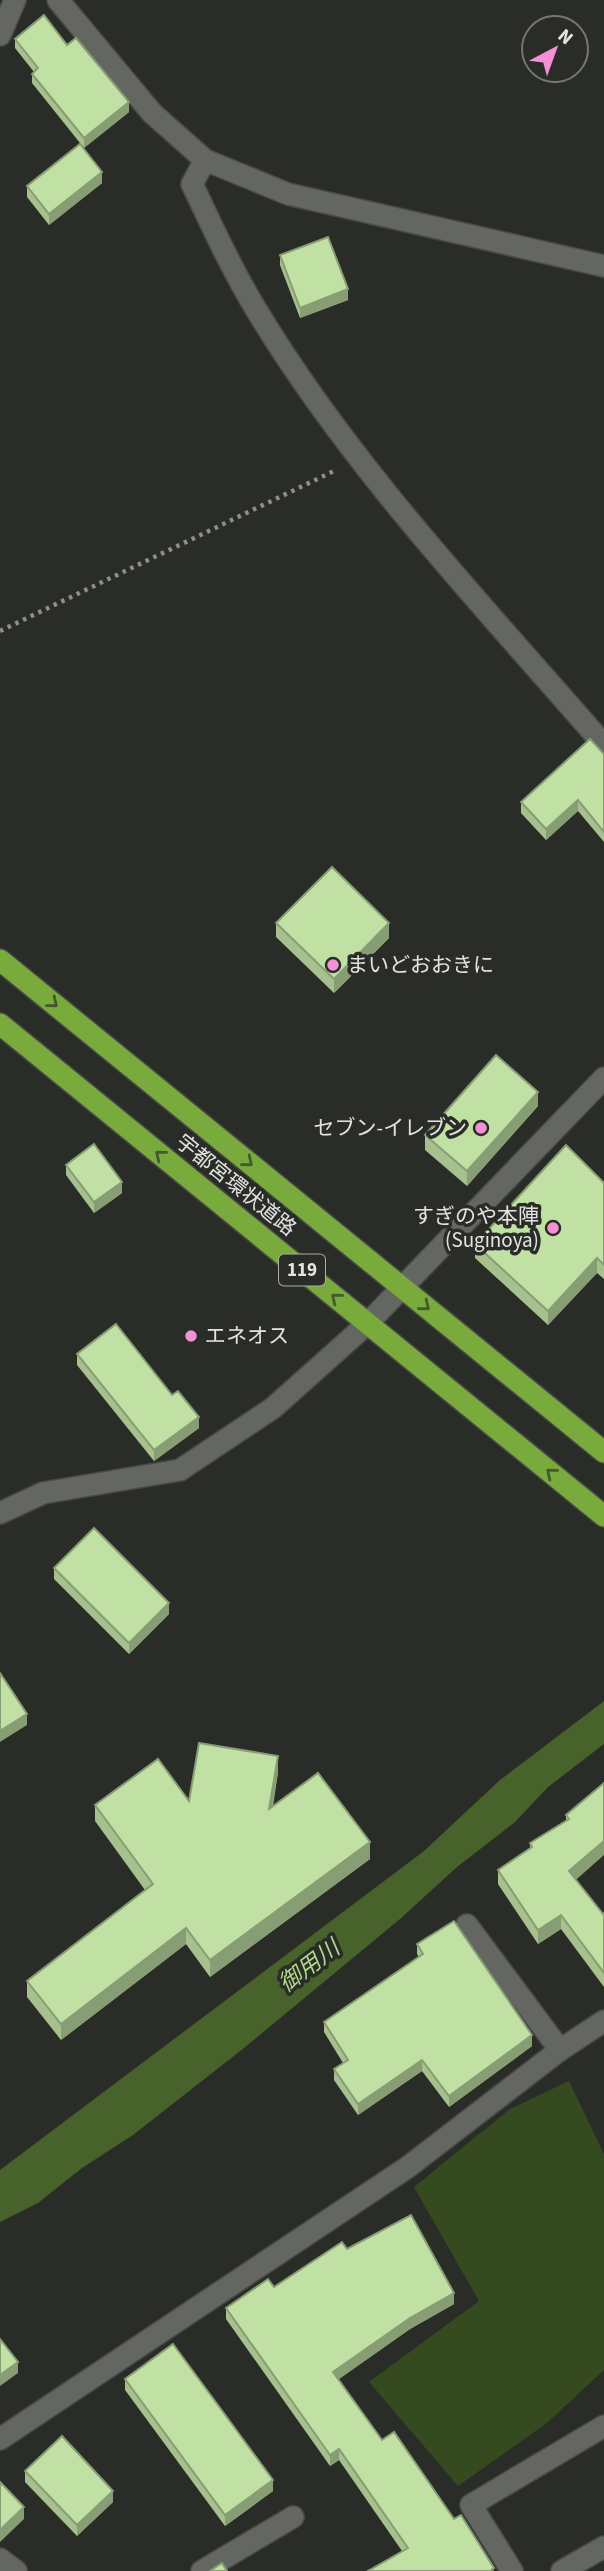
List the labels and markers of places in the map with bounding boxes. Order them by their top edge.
place label: まいどおおきに [347,950,494,980]
marker: まいどおおきに [325,957,341,973]
place label: セブン-イレブン [313,1113,467,1143]
marker: セブン-イレブン [473,1120,489,1136]
place label: すぎのや本陣 (Suginoya) [413,1201,539,1255]
marker: すぎのや本陣 (Suginoya) [545,1220,561,1236]
place label: エネオス [205,1321,289,1351]
marker: エネオス [183,1328,199,1344]

